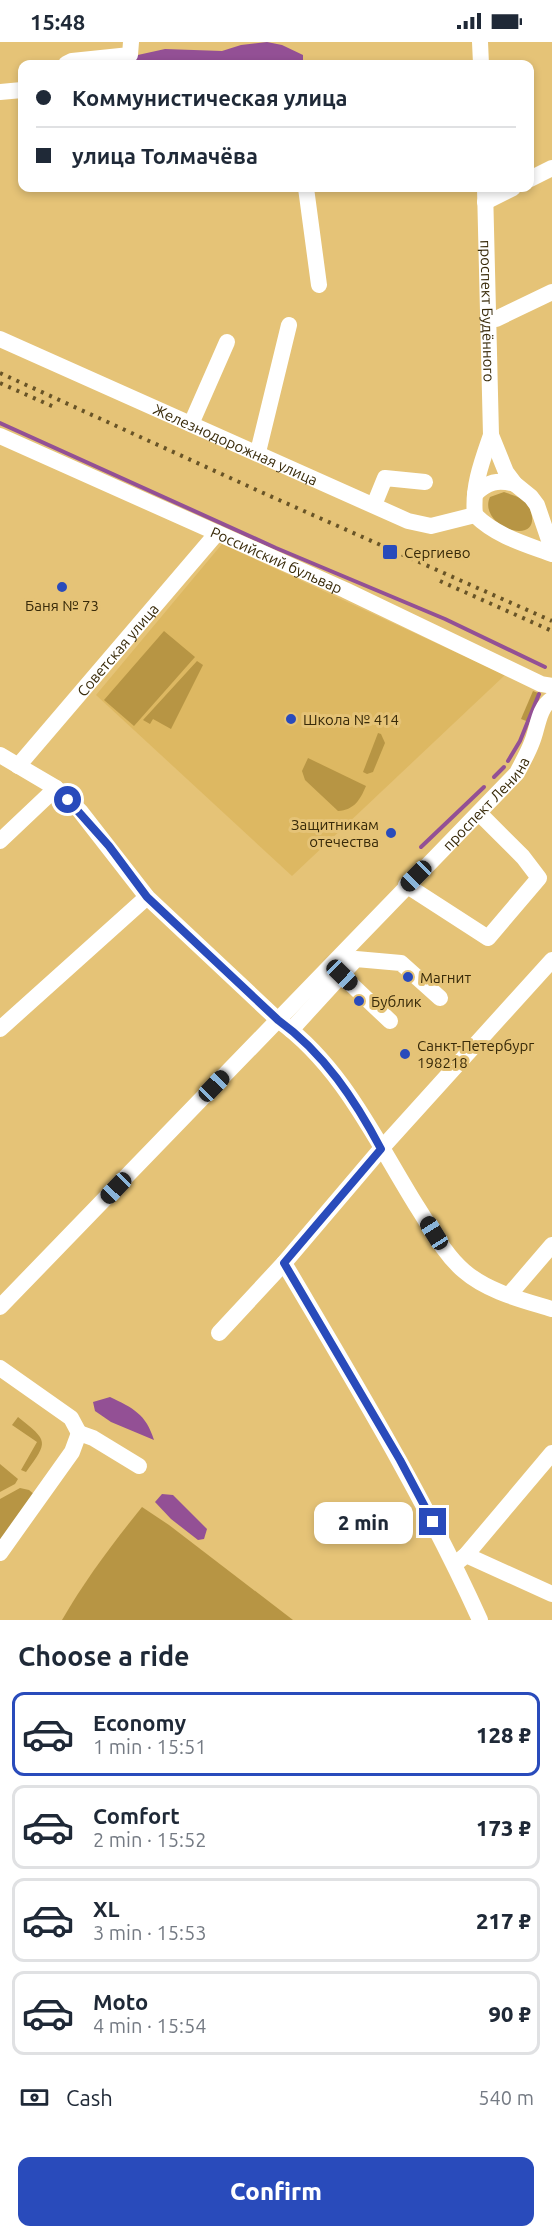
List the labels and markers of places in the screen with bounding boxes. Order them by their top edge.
marker: Сергиево [381,543,399,561]
place label: Сергиево [404,544,471,561]
marker: Баня № 73 [55,580,69,594]
place label: Баня № 73 [25,597,99,614]
place label: Школа № 414 [303,711,399,728]
marker: Школа № 414 [284,712,298,726]
place label: Защитникам отечества [291,816,379,850]
marker: Защитникам отечества [384,826,398,840]
place label: Магнит [420,969,471,986]
marker: Магнит [401,970,415,984]
place label: Бублик [371,993,422,1010]
marker: Бублик [352,994,366,1008]
place label: Санкт-Петербург 198218 [417,1037,534,1071]
marker: Санкт-Петербург 198218 [398,1047,412,1061]

